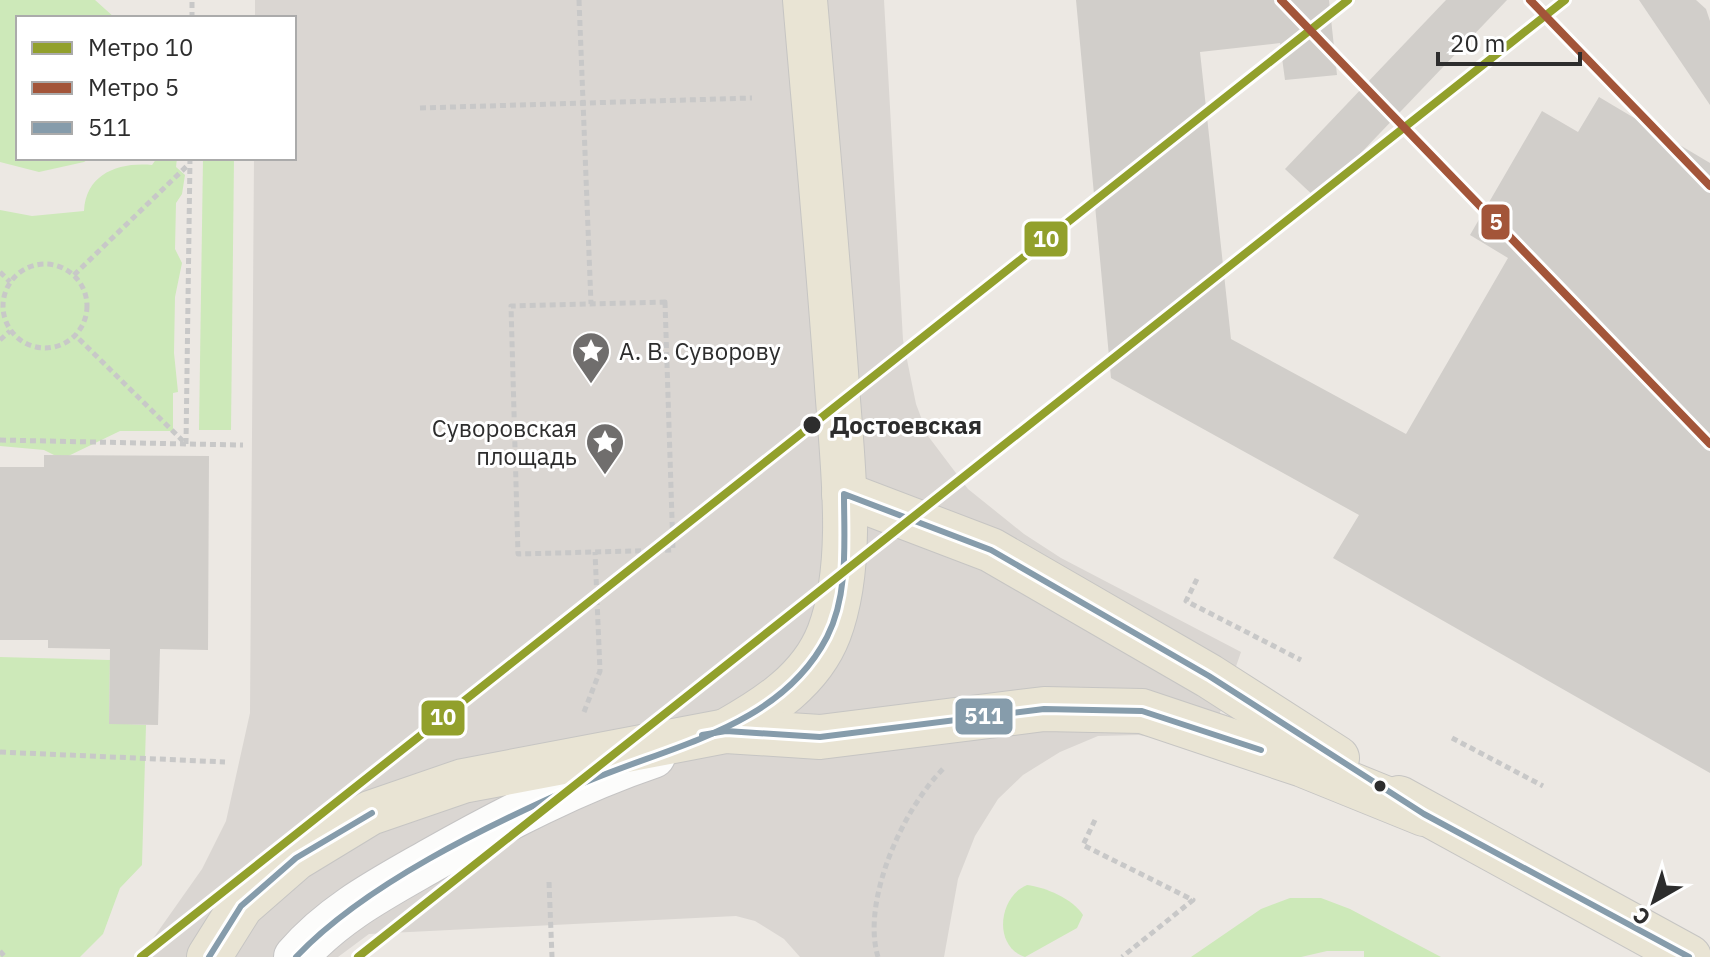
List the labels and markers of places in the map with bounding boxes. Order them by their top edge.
place icon: А. В. Суворову [570,330,612,385]
place label: А. В. Суворову [619,335,781,367]
place label: Достоевская [830,409,982,441]
place label: Суворовская площадь [432,412,577,472]
marker: Достоевская [801,414,823,436]
place icon: Суворовская площадь [584,421,626,476]
unlabelled marker [1372,778,1388,794]

